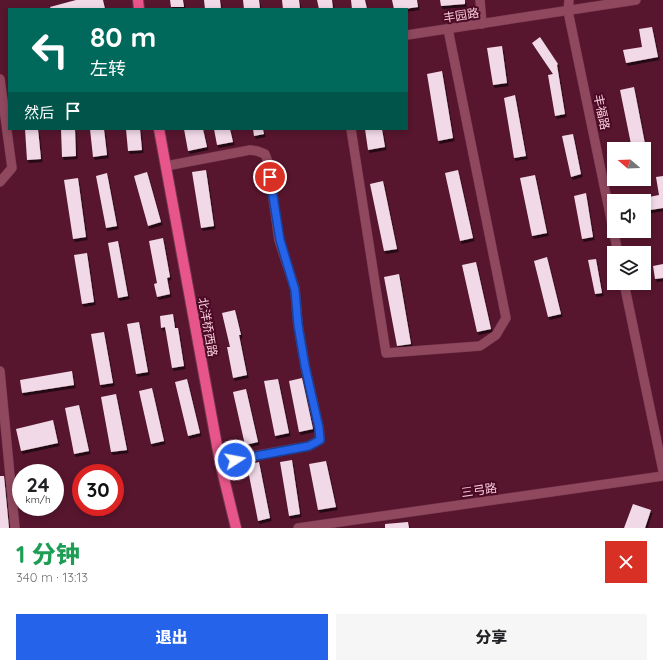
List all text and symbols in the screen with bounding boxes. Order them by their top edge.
street label: 丰园路 [442,5,480,25]
text: 80 m [90,19,156,54]
icon: left [24,24,76,76]
text: 左转 [90,57,126,80]
street label: 丰福路 [591,93,613,131]
icon: arrive [62,100,84,122]
text: 然后 [24,103,54,122]
north arrow [607,142,651,186]
map controls [607,142,651,290]
pin [253,160,287,194]
icon: arrive [259,166,281,188]
button: sound [607,194,651,238]
button: layers [607,246,651,290]
street label: 北洋桥西路 [195,296,221,358]
position arrow [214,439,256,481]
speed limit sign: 30 [72,464,124,516]
text: 24 [26,472,50,497]
street label: 三弓路 [460,480,498,500]
text: km/h [25,493,51,506]
text: 1 分钟 [16,539,80,569]
button: close [605,541,647,583]
text: 340 m · 13:13 [16,569,88,585]
button: 退出 [16,614,328,660]
button: 分享 [336,614,647,660]

